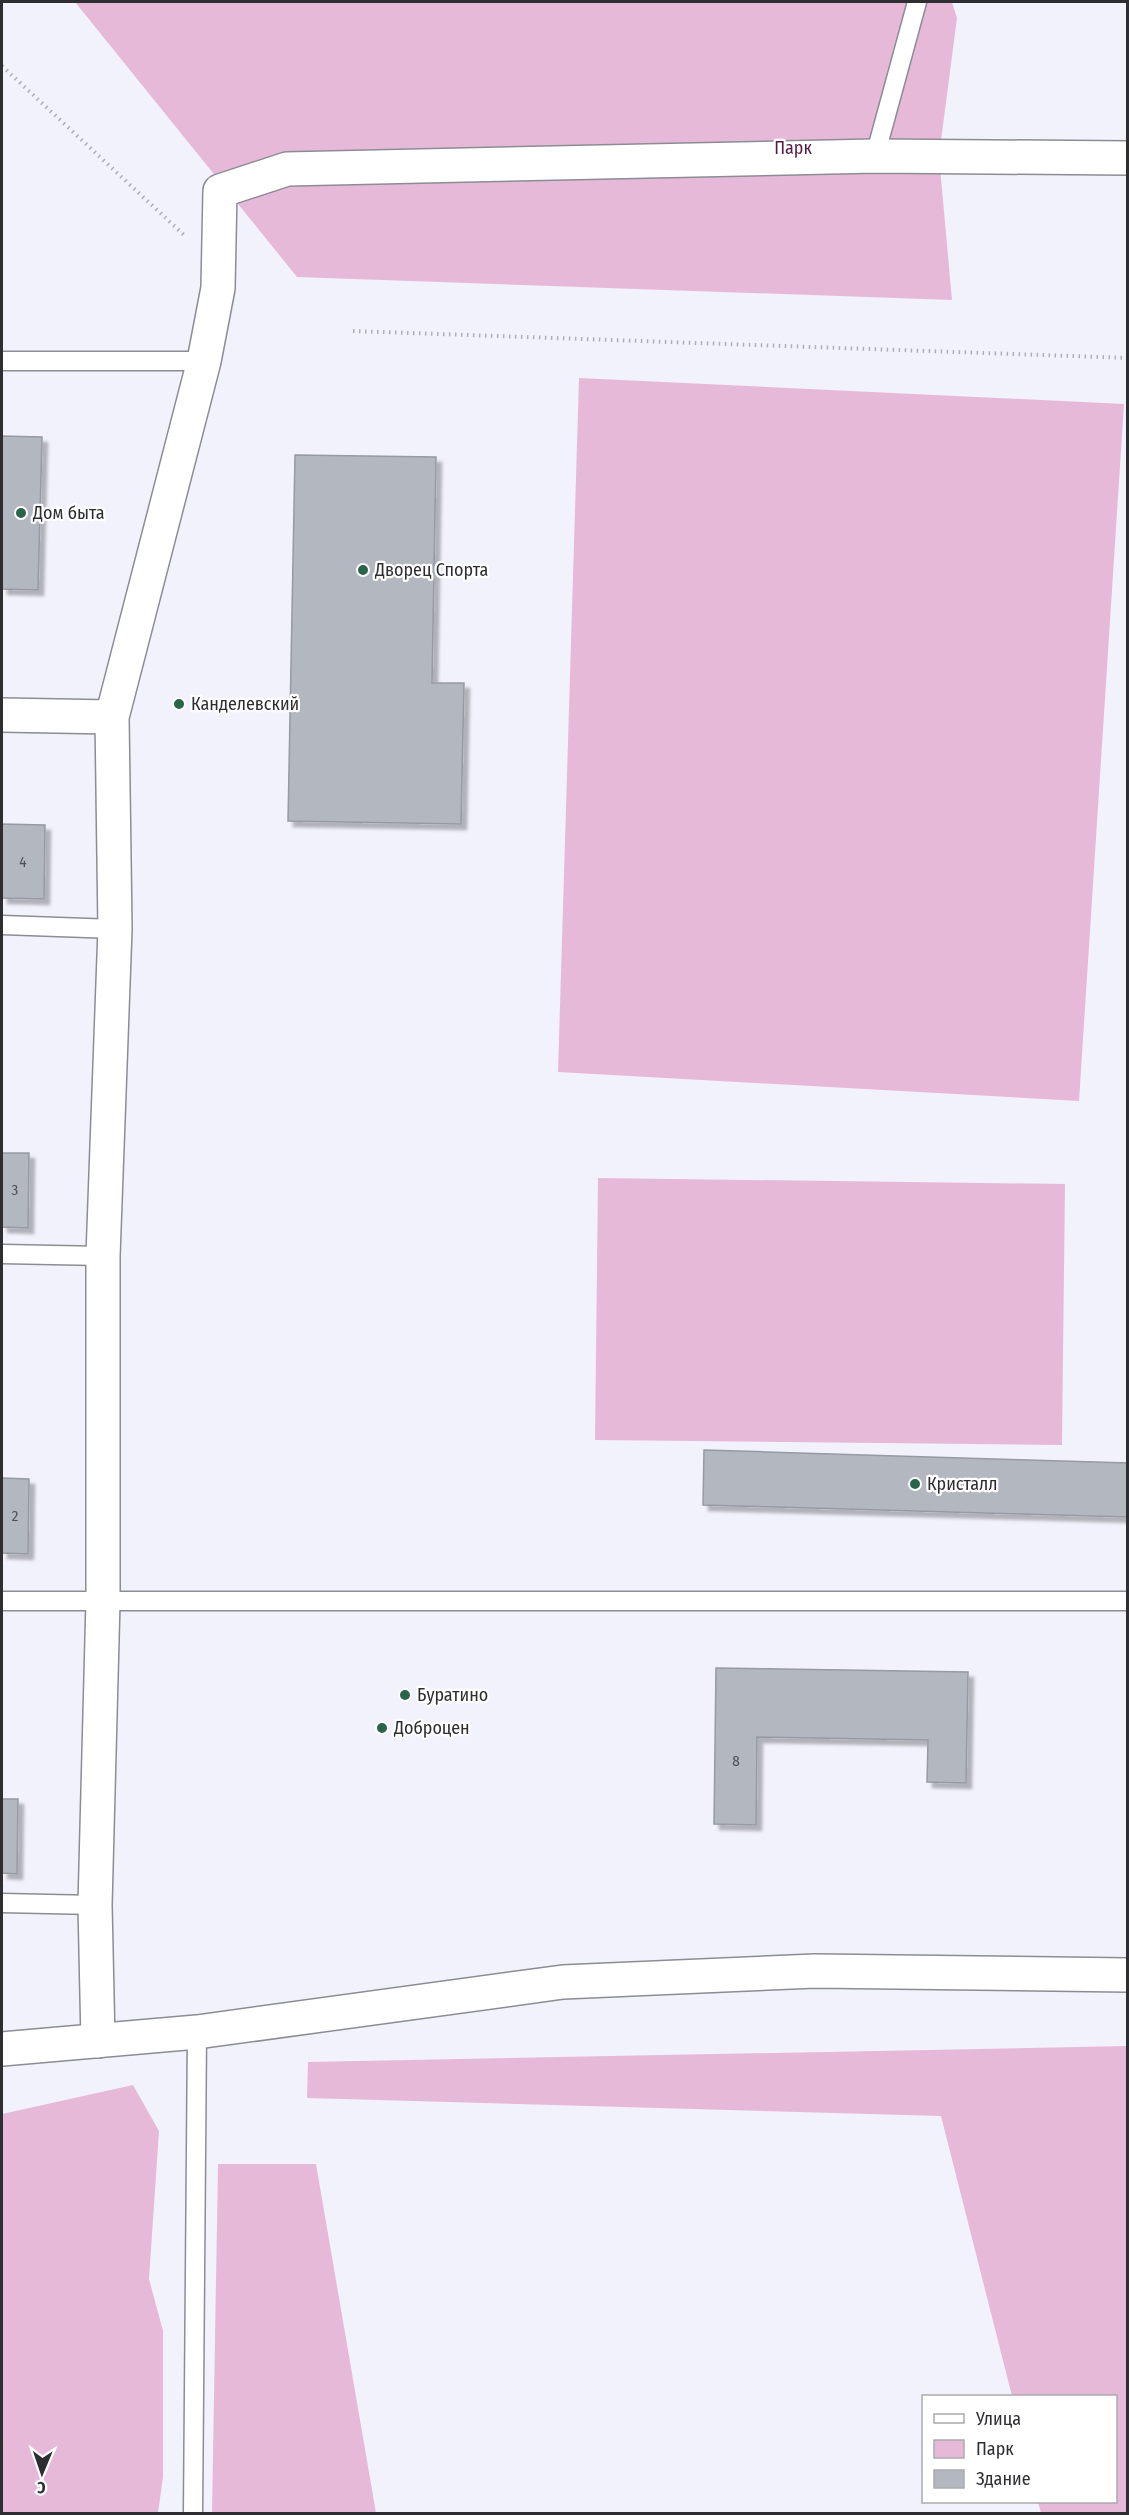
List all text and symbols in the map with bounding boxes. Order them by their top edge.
park label: Парк [774,137,812,159]
place label: Дом быта [32,502,105,524]
marker: Дом быта [14,506,28,520]
place label: Дворец Спорта [374,559,488,581]
marker: Дворец Спорта [356,563,370,577]
place label: Канделевский [191,693,299,715]
marker: Канделевский [172,697,186,711]
house number: 4 [19,853,27,871]
house number: 3 [12,1181,19,1199]
place label: Кристалл [927,1473,998,1495]
marker: Кристалл [908,1477,922,1491]
house number: 2 [12,1507,19,1525]
place label: Буратино [417,1684,488,1706]
marker: Буратино [398,1688,412,1702]
place label: Доброцен [393,1717,470,1739]
marker: Доброцен [375,1721,389,1735]
house number: 8 [732,1752,740,1770]
legend [922,2395,1117,2503]
text: Улица [975,2408,1021,2430]
text: Парк [976,2438,1014,2460]
north arrow [12,2443,72,2503]
text: Здание [976,2468,1031,2490]
text: С [36,2478,46,2497]

